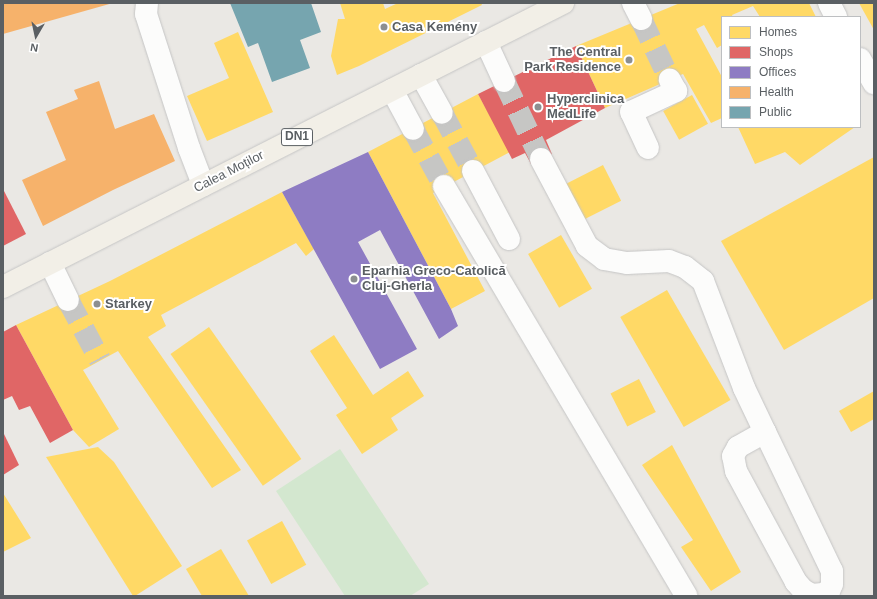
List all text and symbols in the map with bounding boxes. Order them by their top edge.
north arrow [16,16,56,56]
legend [721,16,861,128]
place label: Casa Kemény [392,19,477,35]
marker: Casa Kemény [379,22,389,32]
text: Homes [759,25,797,39]
text: N [29,41,39,54]
place label: The Central Park Residence [524,45,621,76]
text: Shops [759,45,793,59]
marker: The Central Park Residence [624,55,634,65]
text: Offices [759,65,796,79]
text: Health [759,85,794,99]
place label: Hyperclinica MedLife [547,92,624,123]
marker: Hyperclinica MedLife [532,101,544,113]
text: Public [759,105,792,119]
road number: DN1 [280,127,314,147]
street label: Calea Moților [191,148,267,196]
place label: Eparhia Greco-Catolică Cluj-Gherla [362,264,506,295]
marker: Eparhia Greco-Catolică Cluj-Gherla [349,274,359,284]
place label: Starkey [105,296,152,312]
marker: Starkey [92,299,102,309]

